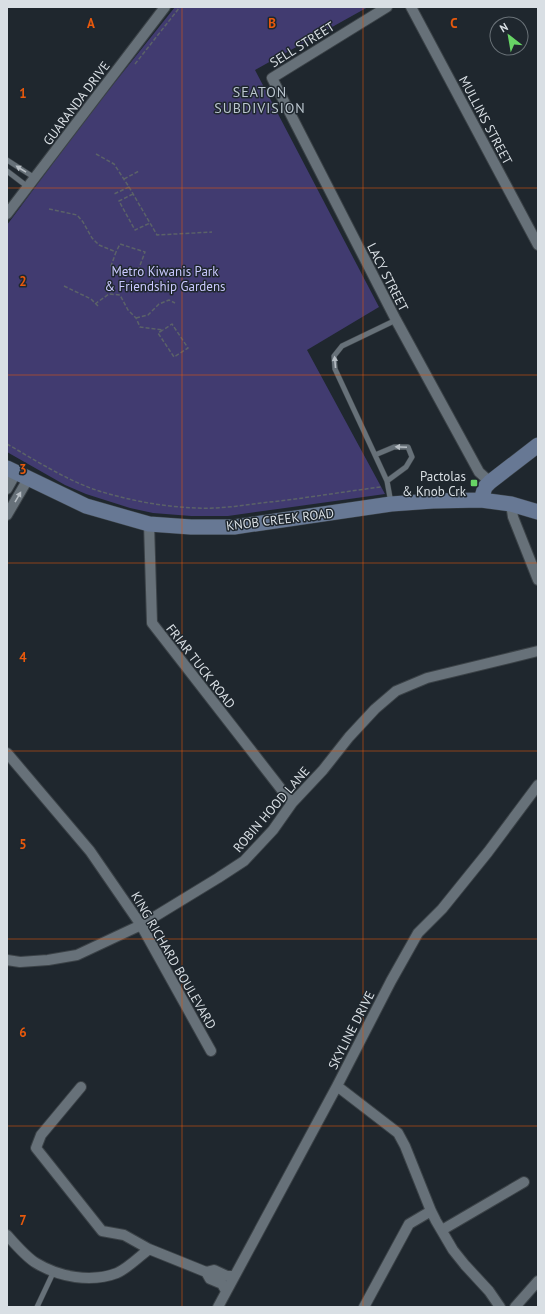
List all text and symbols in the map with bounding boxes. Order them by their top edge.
text: A [87,15,95,32]
text: B [268,15,276,32]
text: C [450,15,458,32]
north arrow [489,16,529,56]
street label: SELL STREET [267,18,338,71]
text: N [497,20,511,35]
street label: GUARANDA DRIVE [39,58,114,149]
street label: MULLINS STREET [455,73,516,168]
district label: SEATON SUBDIVISION [214,83,306,117]
text: 1 [19,85,27,102]
one-way arrow [16,165,26,173]
street label: LACY STREET [363,240,412,314]
park label: Metro Kiwanis Park & Friendship Gardens [105,263,225,295]
text: 2 [19,273,27,290]
one-way arrow [331,356,338,368]
one-way arrow [395,444,408,451]
text: 3 [19,461,27,478]
place label: Pactolas & Knob Crk [402,468,467,500]
marker: Pactolas & Knob Crk [469,478,479,488]
one-way arrow [14,491,21,503]
street label: KNOB CREEK ROAD [225,504,335,535]
street label: FRIAR TUCK ROAD [162,621,239,712]
text: 4 [19,649,27,666]
street label: ROBIN HOOD LANE [229,763,313,856]
text: 5 [19,836,27,853]
street label: KING RICHARD BOULEVARD [127,888,220,1032]
street label: SKYLINE DRIVE [324,988,379,1072]
text: 6 [19,1024,27,1041]
text: 7 [19,1212,27,1229]

